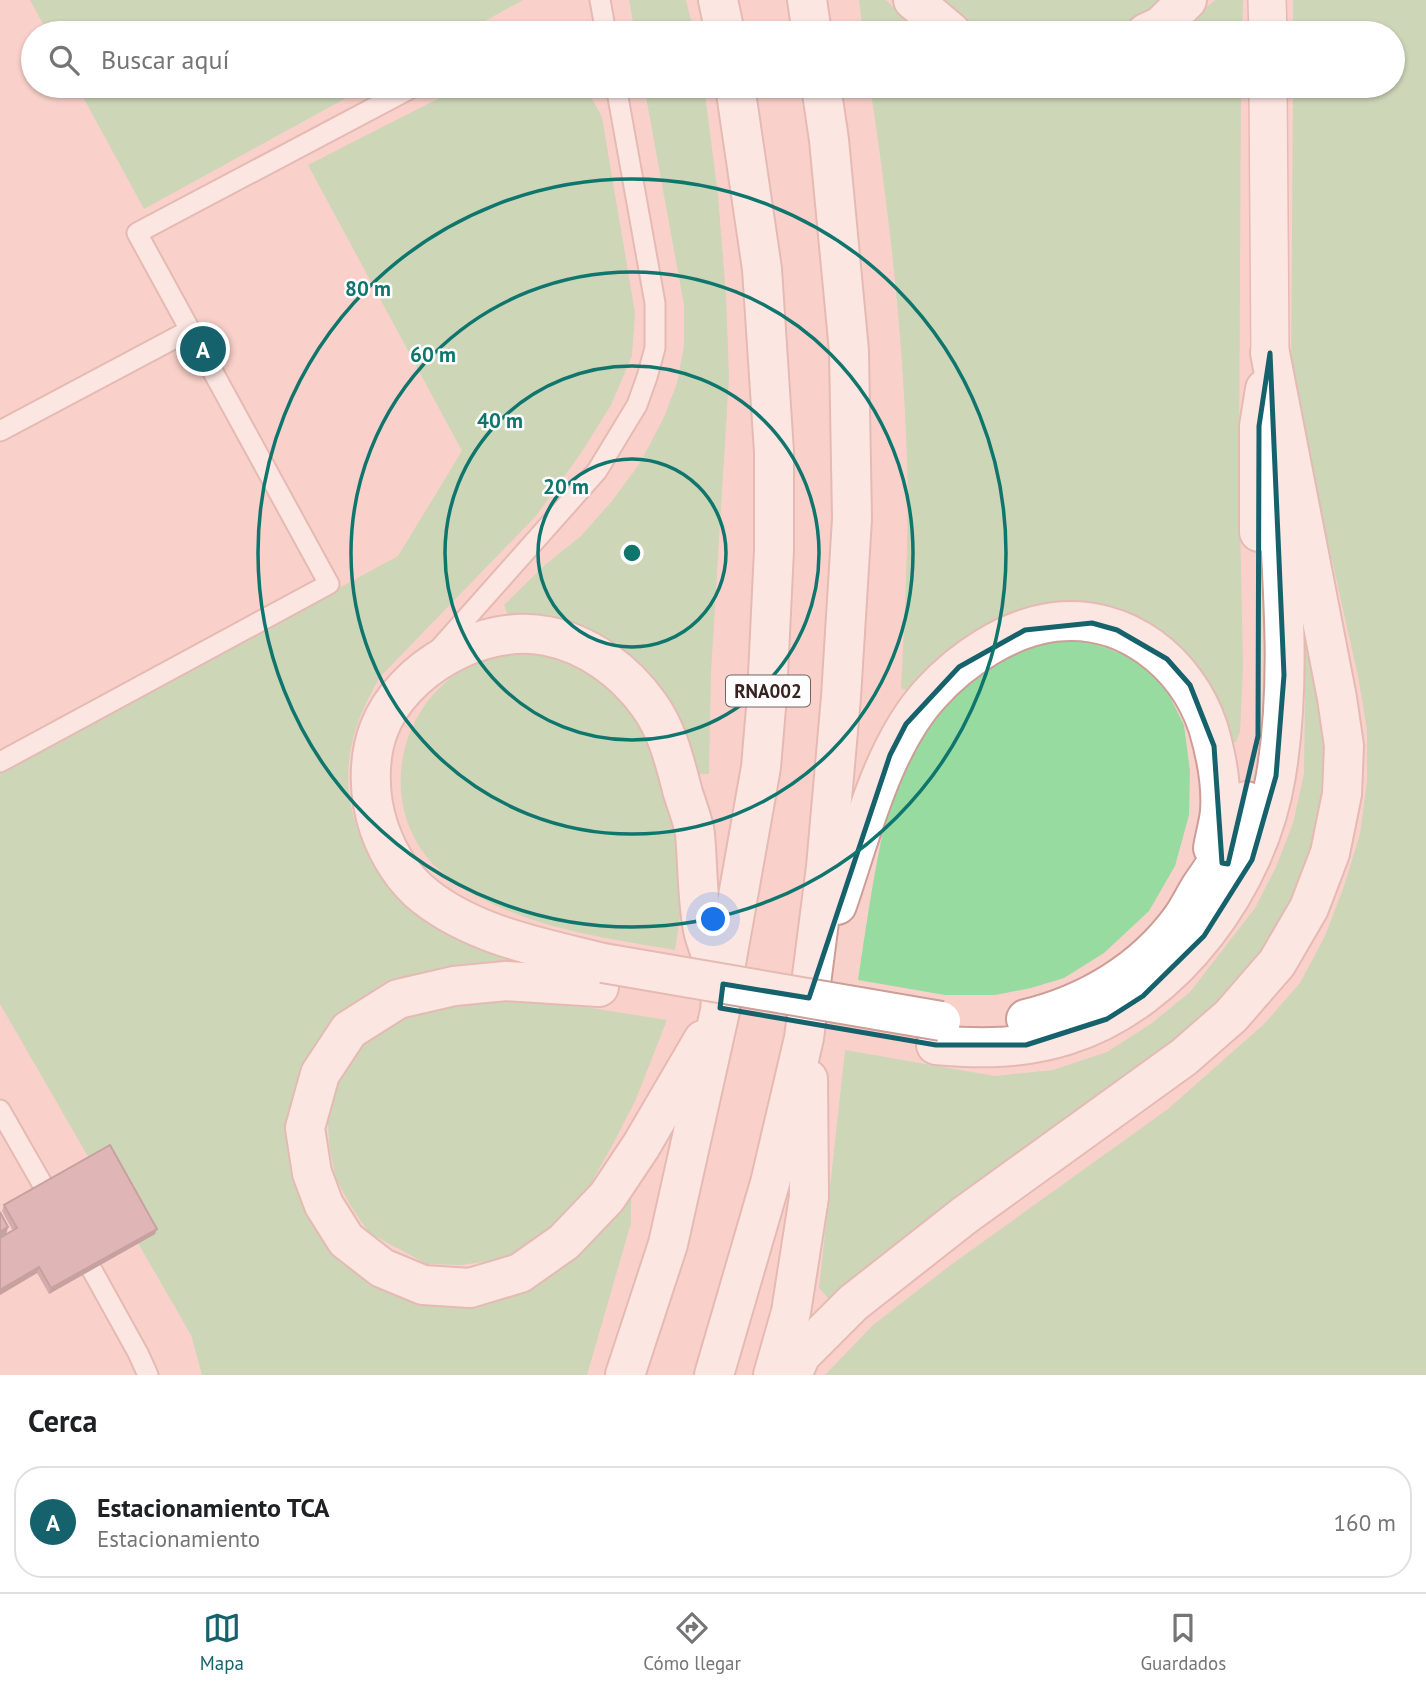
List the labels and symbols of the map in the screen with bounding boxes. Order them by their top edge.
text: 80 m [345,275,391,302]
pin: A [180,323,226,375]
text: 60 m [410,341,456,368]
text: 40 m [477,407,523,434]
text: 20 m [543,473,589,500]
centre of rings [620,541,644,565]
road number: RNA002 [726,676,810,706]
your location [696,902,730,936]

